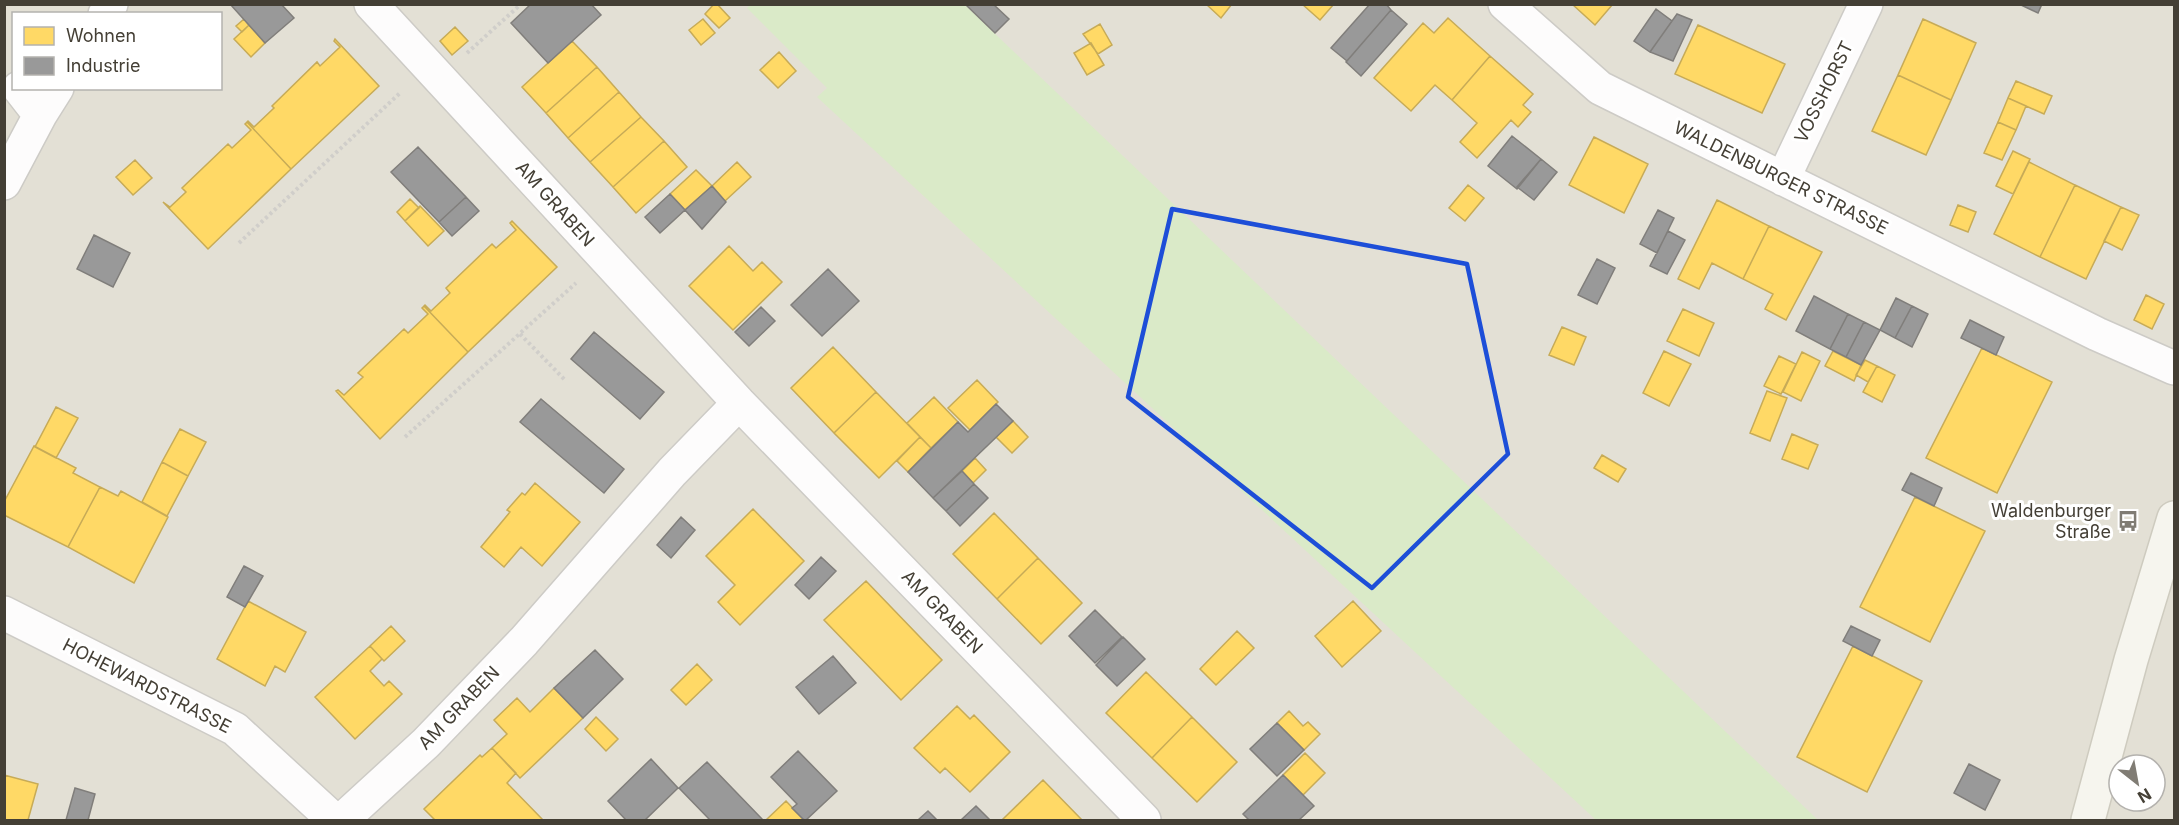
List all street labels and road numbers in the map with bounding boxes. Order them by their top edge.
street label: VOSSHORST [1790,37,1857,146]
street label: WALDENBURGER STRASSE [1671,117,1892,239]
street label: AM GRABEN [512,157,599,251]
street label: AM GRABEN [898,566,987,658]
street label: HOHEWARDSTRASSE [60,634,235,737]
street label: AM GRABEN [414,662,503,754]

